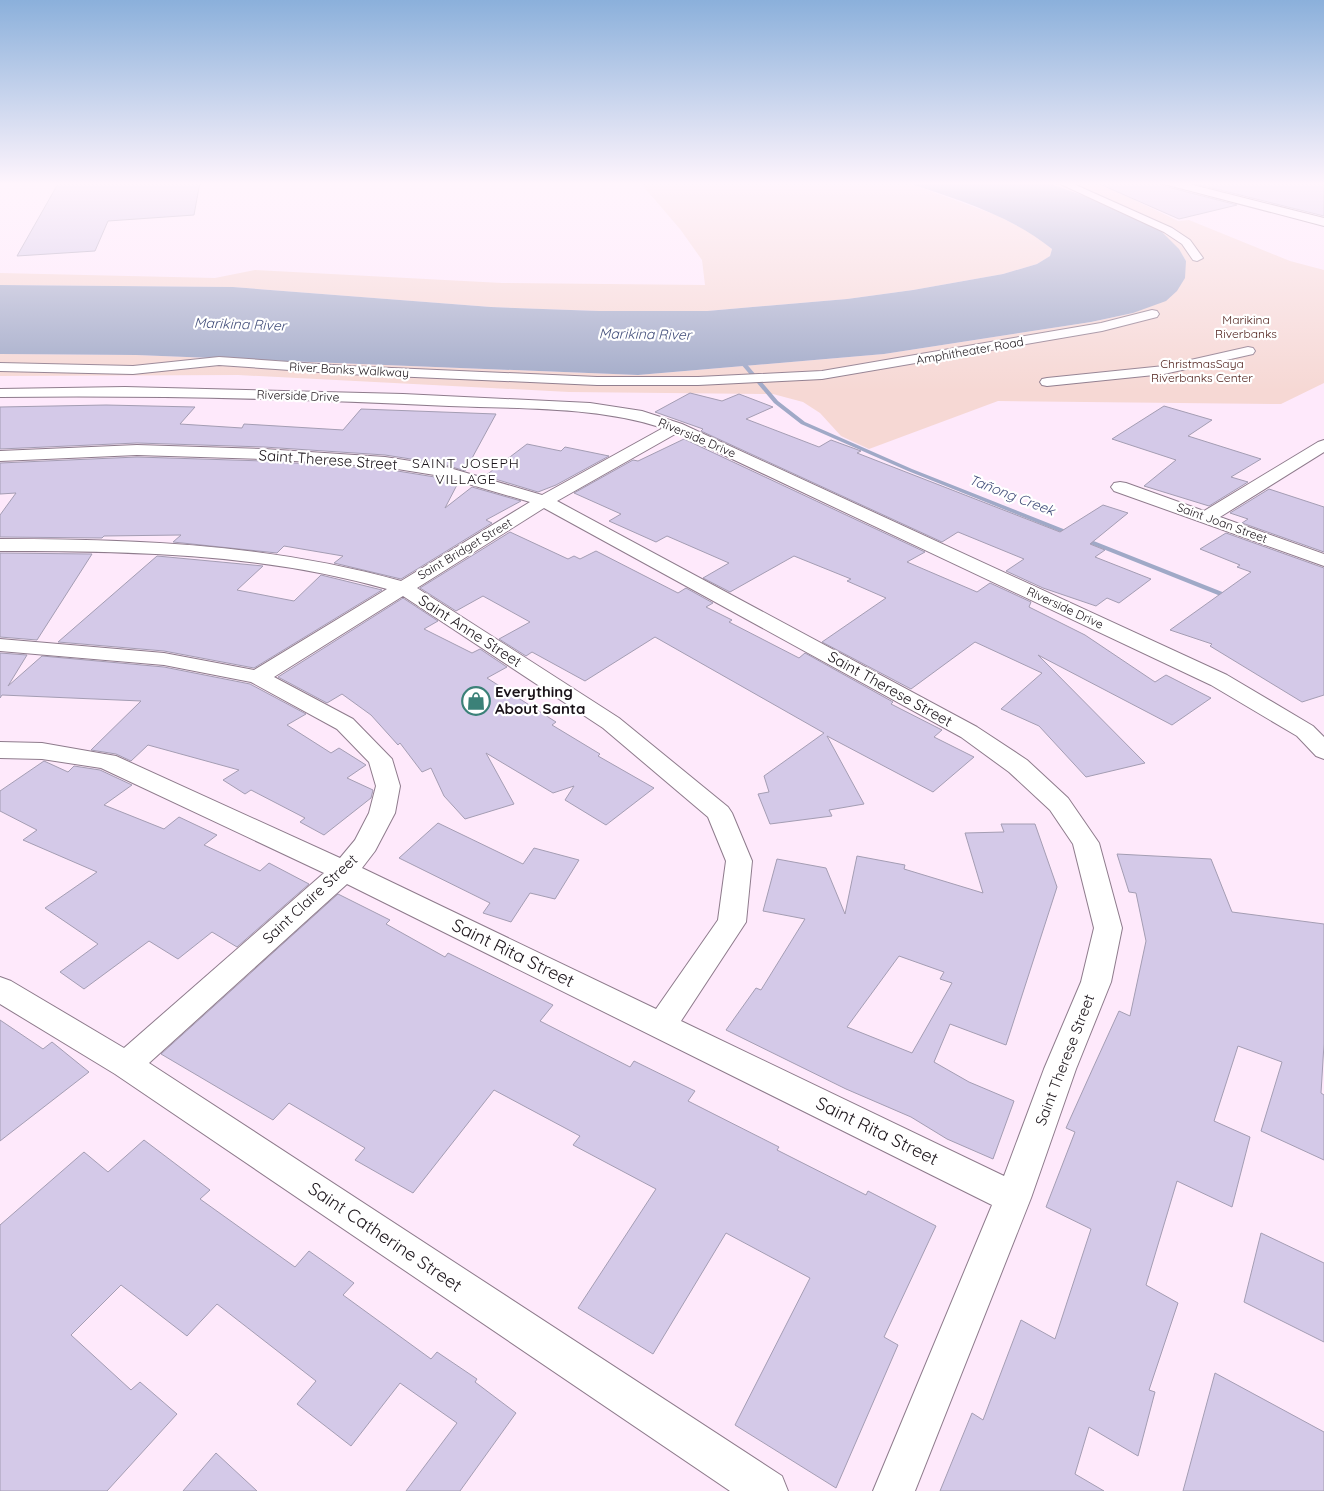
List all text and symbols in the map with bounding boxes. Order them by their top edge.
park label: Marikina Riverbanks [1215,312,1277,341]
water label: Marikina River [194,313,288,335]
water label: Marikina River [599,324,693,344]
street label: Amphitheater Road [915,334,1025,367]
park label: ChristmasSaya Riverbanks Center [1151,356,1253,385]
street label: River Banks Walkway [289,359,409,380]
street label: Riverside Drive [256,387,340,404]
street label: Riverside Drive [656,414,738,461]
street label: Saint Therese Street [258,445,398,474]
district label: SAINT JOSEPH VILLAGE [412,454,520,488]
water label: Tañong Creek [967,470,1059,520]
street label: Saint Joan Street [1175,499,1269,546]
street label: Saint Bridget Street [415,515,515,583]
street label: Riverside Drive [1025,583,1106,632]
street label: Saint Anne Street [415,590,525,671]
street label: Saint Therese Street [825,647,956,731]
place label: Everything About Santa [495,682,585,718]
shop icon: Everything About Santa [461,686,491,716]
street label: Saint Claire Street [258,850,361,948]
street label: Saint Rita Street [448,913,578,992]
street label: Saint Therese Street [1031,991,1098,1128]
street label: Saint Rita Street [812,1091,942,1170]
street label: Saint Catherine Street [304,1176,467,1297]

